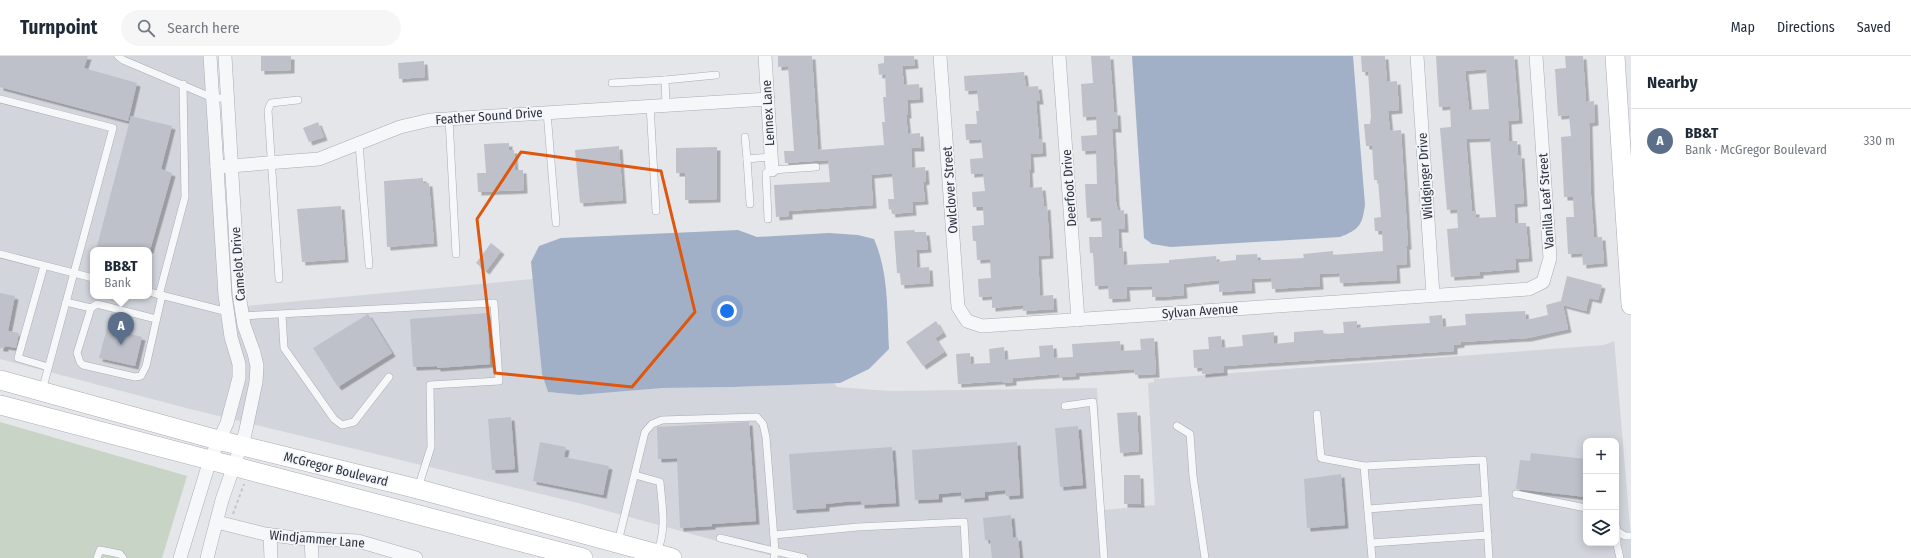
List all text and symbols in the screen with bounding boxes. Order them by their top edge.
search box [121,10,401,46]
text: Turnpoint [20,16,97,39]
icon: search [135,17,157,39]
text: Search here [167,19,240,37]
text: Map [1731,19,1755,36]
text: Directions [1777,19,1835,36]
text: Saved [1857,19,1891,36]
text: Nearby [1647,72,1698,93]
street label: Lennex Lane [759,80,777,146]
street label: Feather Sound Drive [435,105,543,127]
text: BB&T [1685,124,1718,142]
street label: Wildginger Drive [1414,132,1436,220]
text: A [1656,133,1664,148]
text: 330 m [1863,133,1895,148]
text: Bank · McGregor Boulevard [1685,142,1827,157]
street label: Owlclover Street [939,145,961,234]
street label: Deerfoot Drive [1059,149,1079,227]
street label: Vanilla Leaf Street [1535,152,1557,249]
street label: Camelot Drive [228,226,248,302]
popup [90,247,152,299]
text: BB&T [104,257,138,275]
text: Bank [104,275,131,290]
your location [717,301,737,321]
street label: Sylvan Avenue [1161,301,1239,321]
pin: A [108,312,134,345]
map controls [1583,438,1619,546]
button: + [1583,438,1619,474]
street label: McGregor Boulevard [282,449,390,489]
button: − [1583,474,1619,510]
button: layers [1583,510,1619,546]
street label: Windjammer Lane [269,527,365,551]

